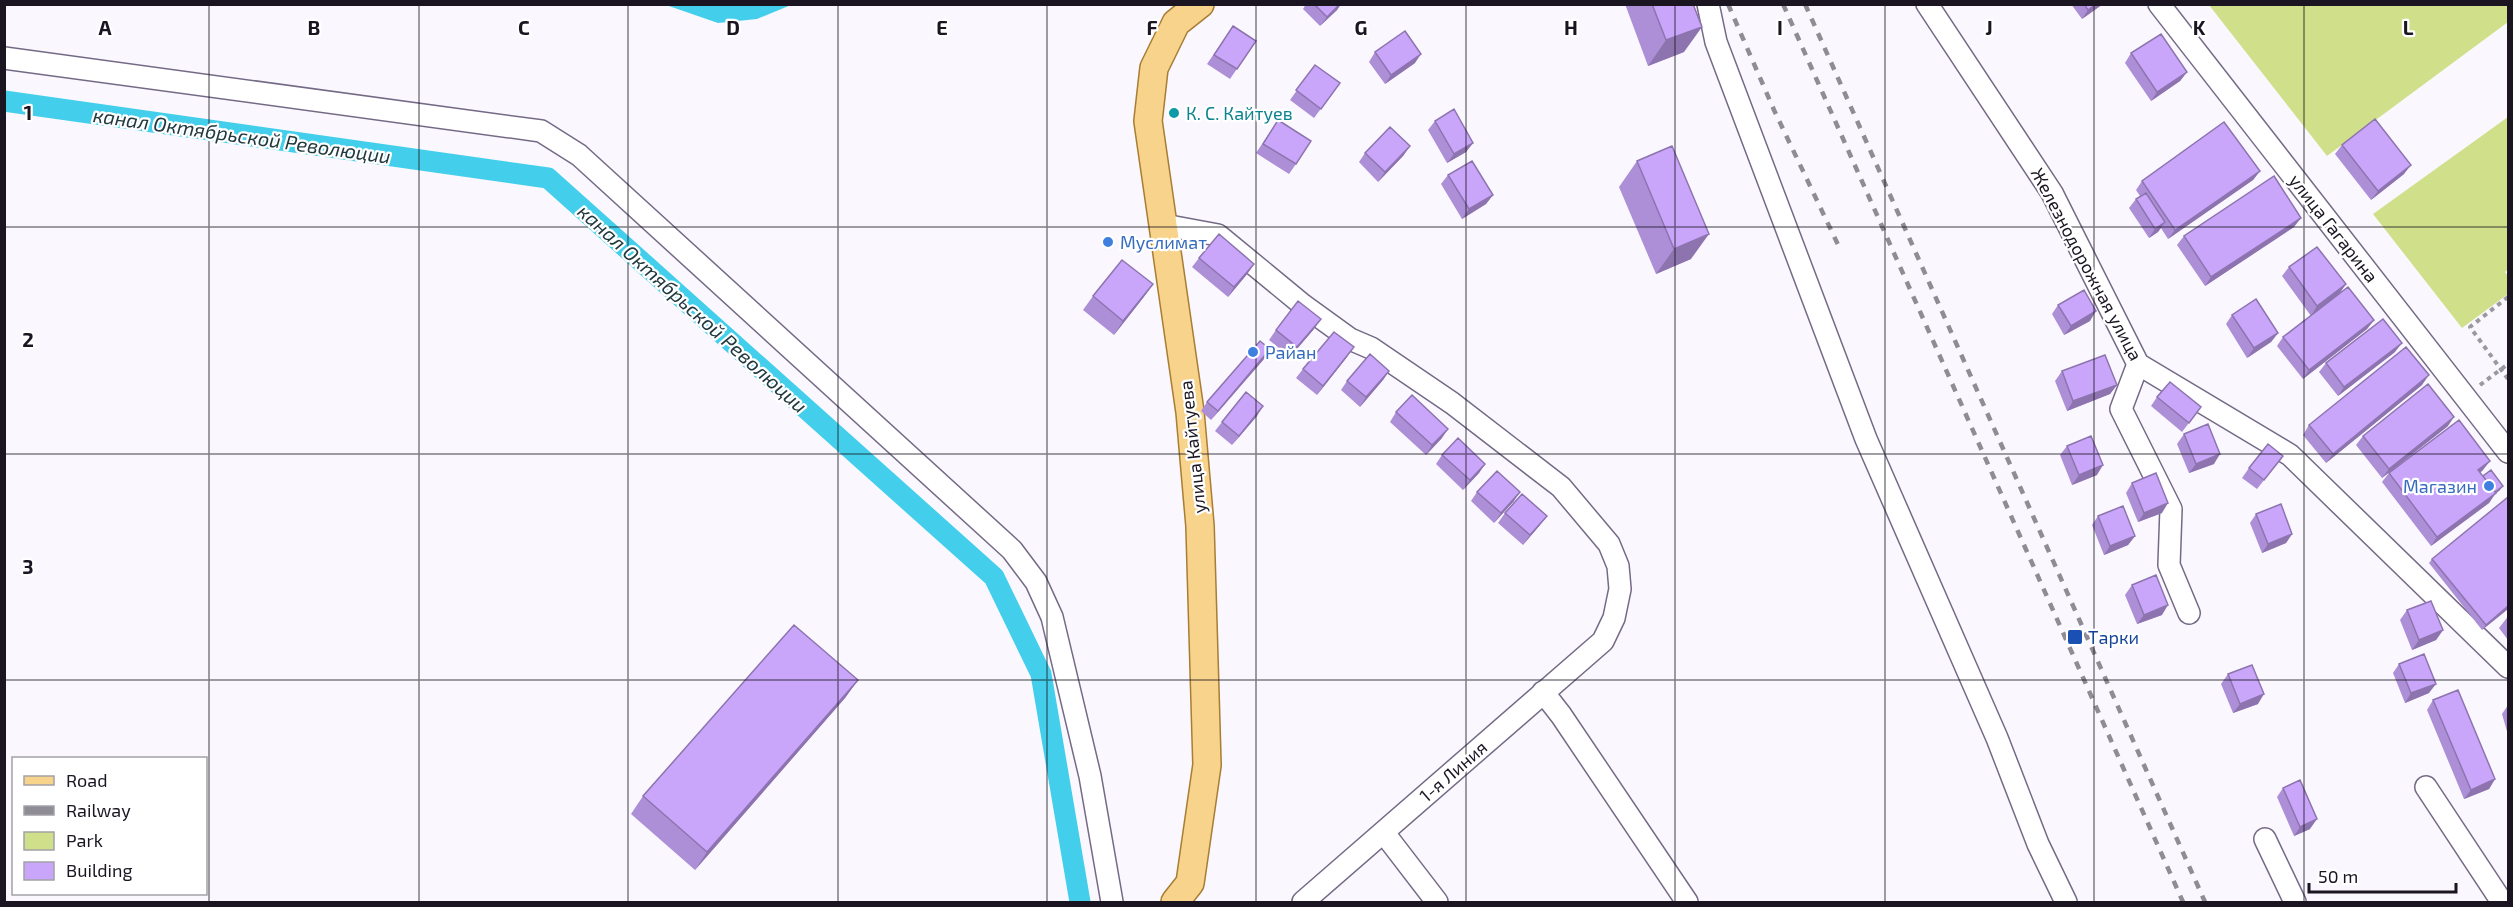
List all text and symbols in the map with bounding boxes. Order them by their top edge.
text: A [98,15,112,39]
text: B [308,15,320,39]
text: C [518,15,530,39]
text: D [726,15,740,39]
text: E [936,15,948,39]
text: F [1146,15,1158,39]
text: G [1355,15,1367,39]
text: H [1564,15,1578,39]
text: I [1777,15,1783,39]
text: J [1985,15,1993,39]
text: K [2193,15,2206,39]
text: L [2403,15,2414,39]
text: 1 [24,100,32,124]
water label: канал Октябрьской Революции [92,102,392,168]
place label: К. С. Кайтуев [1186,102,1293,124]
marker: К. С. Кайтуев [1167,106,1181,120]
street label: Железнодорожная улица [2027,164,2147,364]
street label: улица Гагарина [2285,170,2383,286]
water label: канал Октябрьской Революции [573,199,813,417]
place label: Муслимат [1120,231,1207,253]
marker: Муслимат [1101,235,1115,249]
text: 2 [22,327,34,351]
place label: Райан [1265,341,1317,363]
marker: Райан [1246,345,1260,359]
street label: улица Кайтуева [1174,379,1210,515]
place label: Магазин [2403,475,2477,497]
marker: Магазин [2482,479,2496,493]
text: 3 [22,554,34,578]
place label: Тарки [2088,626,2139,648]
marker: Тарки [2066,628,2084,646]
street label: 1-я Линия [1415,736,1491,806]
legend [12,757,207,895]
text: Road [66,769,107,791]
text: Railway [66,799,131,821]
text: Park [66,829,103,851]
scale bar [2309,856,2456,894]
text: Building [66,859,133,881]
text: 50 m [2318,865,2358,887]

